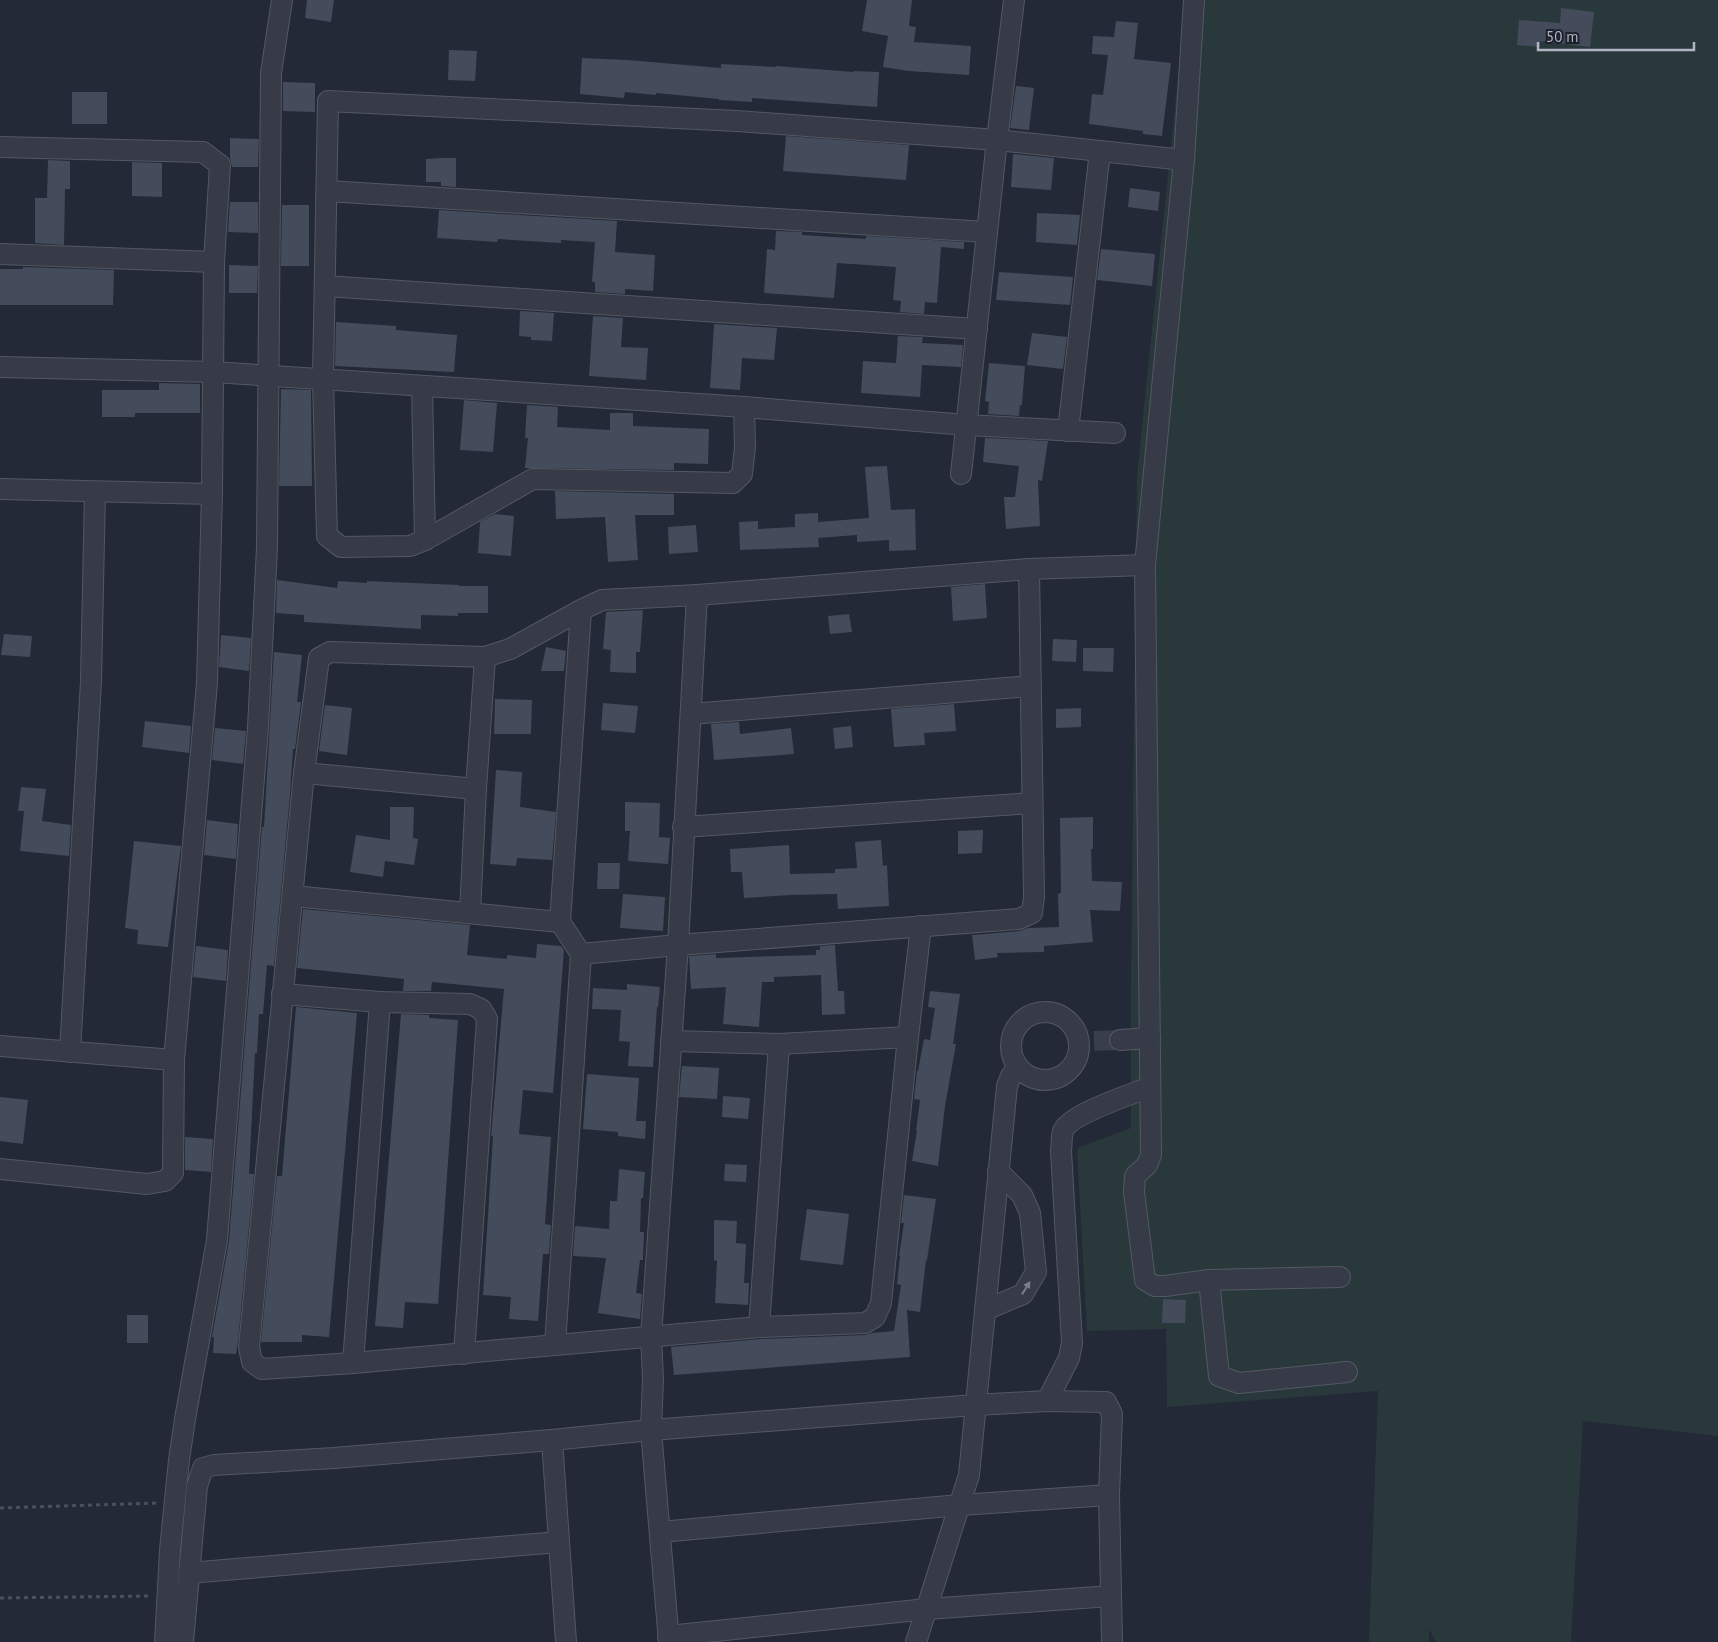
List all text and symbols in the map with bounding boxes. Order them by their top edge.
scale bar [1538,20,1694,52]
text: 50 m [1546,27,1579,46]
one-way arrow [1022,1281,1031,1294]

